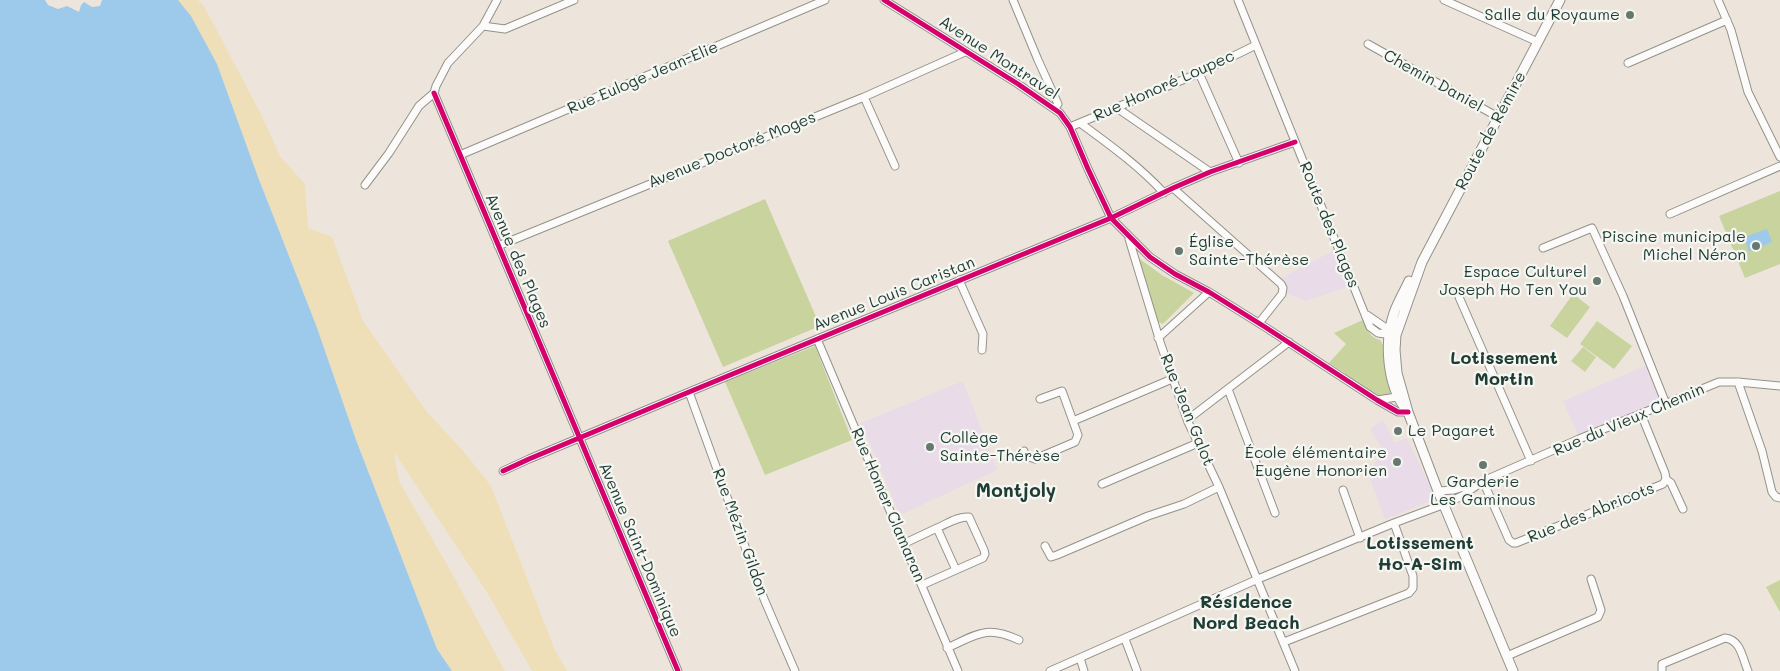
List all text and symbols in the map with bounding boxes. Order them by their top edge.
place label: Salle du Royaume [1484,5,1620,25]
marker: Salle du Royaume [1624,9,1636,21]
street label: Avenue Montravel [935,12,1063,104]
street label: Rue Euloge Jean-Elie [565,38,721,118]
street label: Rue Honoré Loupec [1091,46,1237,126]
street label: Chemin Daniel [1380,46,1486,116]
street label: Route de Rémire [1452,68,1530,194]
street label: Avenue Doctoré Moges [645,108,819,192]
street label: Route des Plages [1295,159,1363,291]
street label: Avenue des Plages [481,191,555,331]
place label: Piscine municipale Michel Néron [1602,227,1746,265]
place label: Église Sainte-Thérèse [1189,232,1309,270]
marker: Piscine municipale Michel Néron [1750,240,1762,252]
marker: Église Sainte-Thérèse [1173,245,1185,257]
street label: Avenue Louis Caristan [810,253,978,335]
place label: Espace Culturel Joseph Ho Ten You [1439,262,1587,300]
marker: Espace Culturel Joseph Ho Ten You [1591,275,1603,287]
district label: Lotissement Mortin [1450,347,1558,389]
street label: Rue Jean Galot [1156,351,1218,469]
street label: Rue du Vieux Chemin [1551,380,1707,460]
place label: Le Pagaret [1408,421,1495,441]
street label: Rue Homer Clamaran [847,425,929,585]
marker: Le Pagaret [1392,425,1404,437]
place label: Collège Sainte-Thérèse [940,428,1060,466]
marker: Collège Sainte-Thérèse [924,441,936,453]
place label: École élémentaire Eugène Honorien [1245,443,1387,481]
marker: École élémentaire Eugène Honorien [1391,456,1403,468]
marker: Garderie Les Gaminous [1477,459,1489,471]
street label: Avenue Saint-Dominique [594,460,686,640]
street label: Rue Mézin Gildon [708,466,772,598]
place label: Garderie Les Gaminous [1430,472,1536,510]
street label: Rue des Abricots [1525,479,1657,547]
district label: Montjoly [976,480,1056,502]
district label: Lotissement Ho-A-Sim [1366,532,1474,574]
district label: Résidence Nord Beach [1193,591,1299,634]

